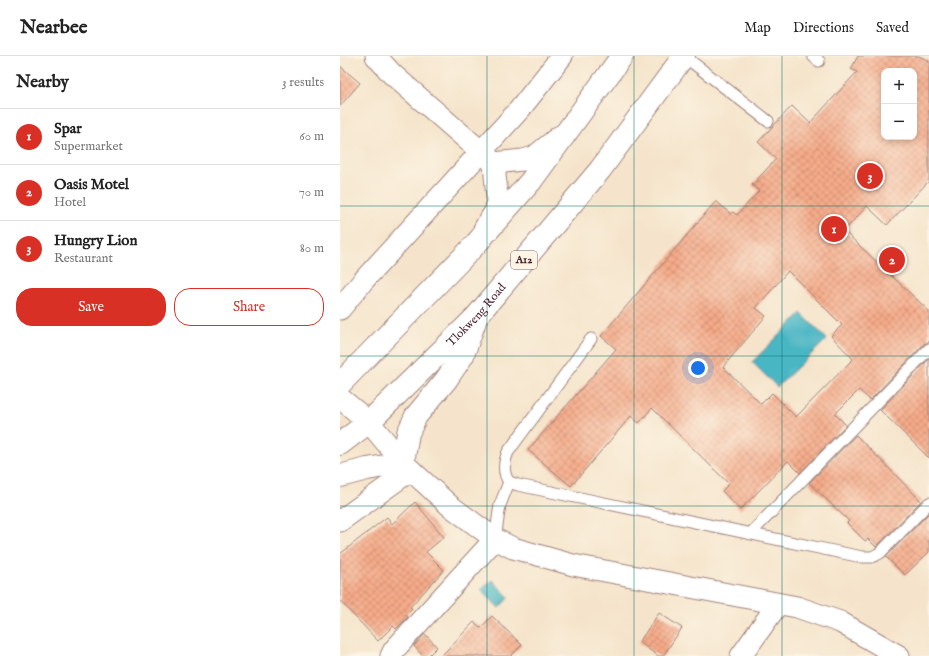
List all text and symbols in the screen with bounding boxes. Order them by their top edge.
text: Nearbee [20,16,87,40]
text: Map [744,19,771,37]
text: Directions [793,19,854,37]
text: Saved [876,19,909,37]
map controls [881,68,917,140]
button: + [881,68,917,104]
text: Nearby [16,72,69,93]
text: 3 results [282,74,324,91]
button: − [881,104,917,140]
text: Spar [54,119,82,138]
text: 1 [27,128,31,145]
text: 60 m [299,128,324,145]
text: Supermarket [54,138,123,155]
pin: 3 [857,161,883,191]
text: Oasis Motel [54,175,129,194]
text: 2 [26,184,32,201]
text: 70 m [299,184,324,201]
text: Hotel [54,194,86,211]
pin: 1 [821,214,847,244]
text: Hungry Lion [54,231,137,250]
text: 3 [27,240,31,257]
text: 80 m [300,240,324,257]
pin: 2 [879,245,905,275]
text: Restaurant [54,250,113,267]
road number: A12 [511,251,537,269]
street label: Tlokweng Road [443,280,509,349]
button: Save [16,288,166,326]
button: Share [174,288,324,326]
your location [688,358,708,378]

